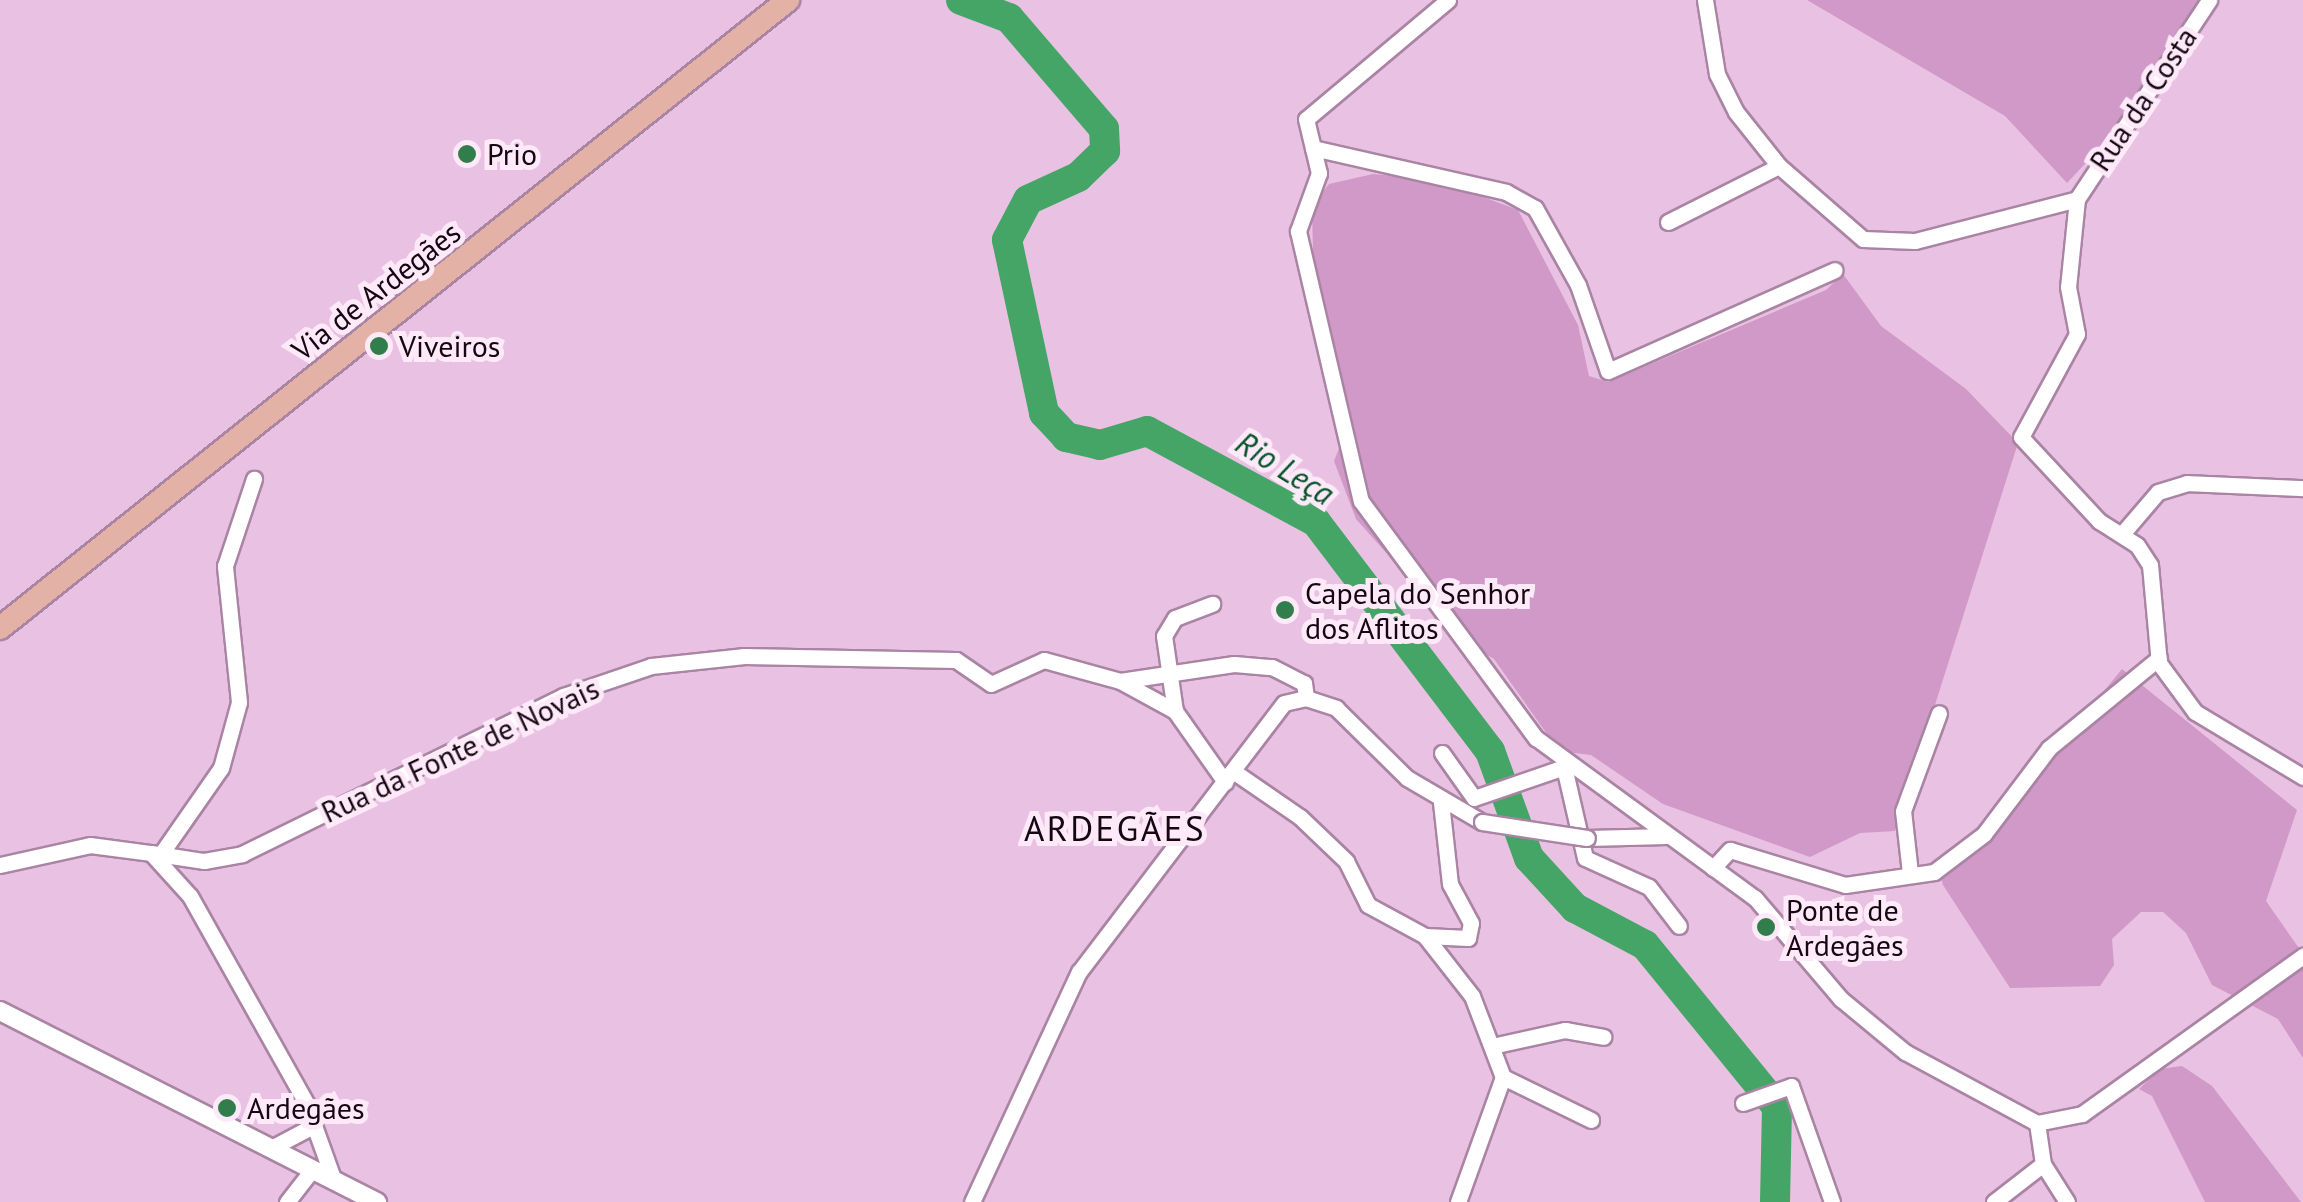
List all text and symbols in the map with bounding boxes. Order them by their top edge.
street label: Rua da Costa [2082,20,2204,178]
place label: Prio [487,136,537,172]
marker: Prio [456,143,478,165]
street label: Via de Ardegães [284,214,468,368]
place label: Viveiros [399,328,500,364]
marker: Viveiros [368,335,390,357]
water label: Rio Leça [1229,423,1341,513]
place label: Capela do Senhor dos Aflitos [1305,575,1530,646]
marker: Capela do Senhor dos Aflitos [1274,599,1296,621]
street label: Rua da Fonte de Novais [316,670,604,830]
district label: ARDEGÃES [1024,807,1206,849]
place label: Ponte de Ardegães [1786,892,1904,962]
marker: Ponte de Ardegães [1755,916,1777,938]
place label: Ardegães [247,1090,365,1126]
marker: Ardegães [216,1097,238,1119]

